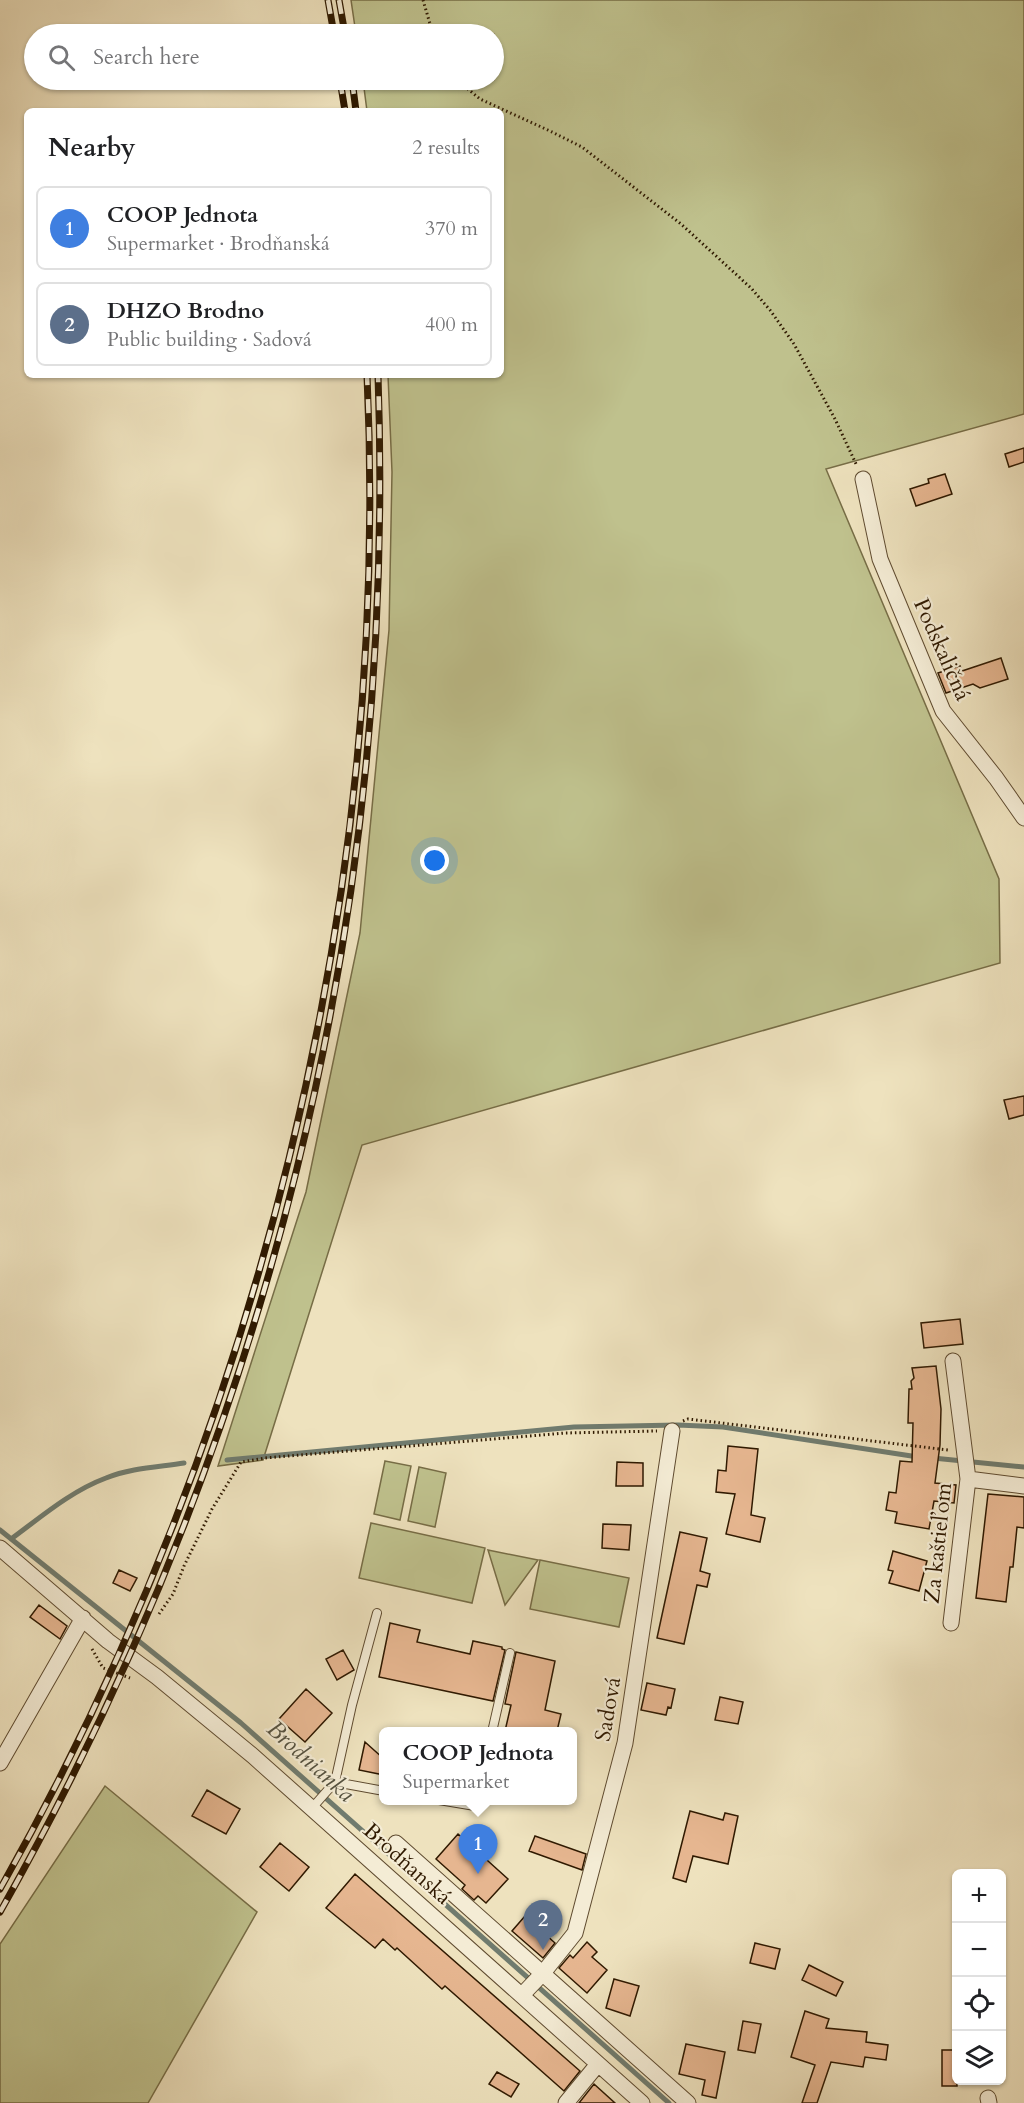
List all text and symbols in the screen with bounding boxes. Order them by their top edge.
search box [24,24,504,90]
icon: search [45,41,78,74]
text: Search here [93,42,200,72]
text: Nearby [48,130,136,165]
text: 2 results [412,134,480,161]
text: COOP Jednota [107,200,258,230]
text: 1 [64,215,75,242]
text: 370 m [425,215,478,242]
text: Supermarket · Brodňanská [107,230,330,257]
text: DHZO Brodno [107,296,264,326]
text: 2 [64,311,75,338]
text: 400 m [425,311,478,338]
text: Public building · Sadová [107,326,312,353]
street label: Podskaličná [906,593,978,706]
your location [420,846,449,875]
street label: Za kaštieľom [917,1481,959,1605]
street label: Sadová [588,1674,628,1744]
water label: Brodnianka [259,1713,362,1810]
popup [379,1727,577,1805]
text: COOP Jednota [402,1738,554,1768]
text: Supermarket [402,1768,509,1795]
street label: Brodňanská [357,1816,459,1912]
pin: 1 [458,1824,498,1874]
map controls [952,1869,1006,2085]
button: + [952,1869,1006,1923]
pin: 2 [524,1900,562,1950]
button: − [952,1923,1006,1977]
button: locate [952,1977,1006,2031]
button: layers [952,2031,1006,2085]

